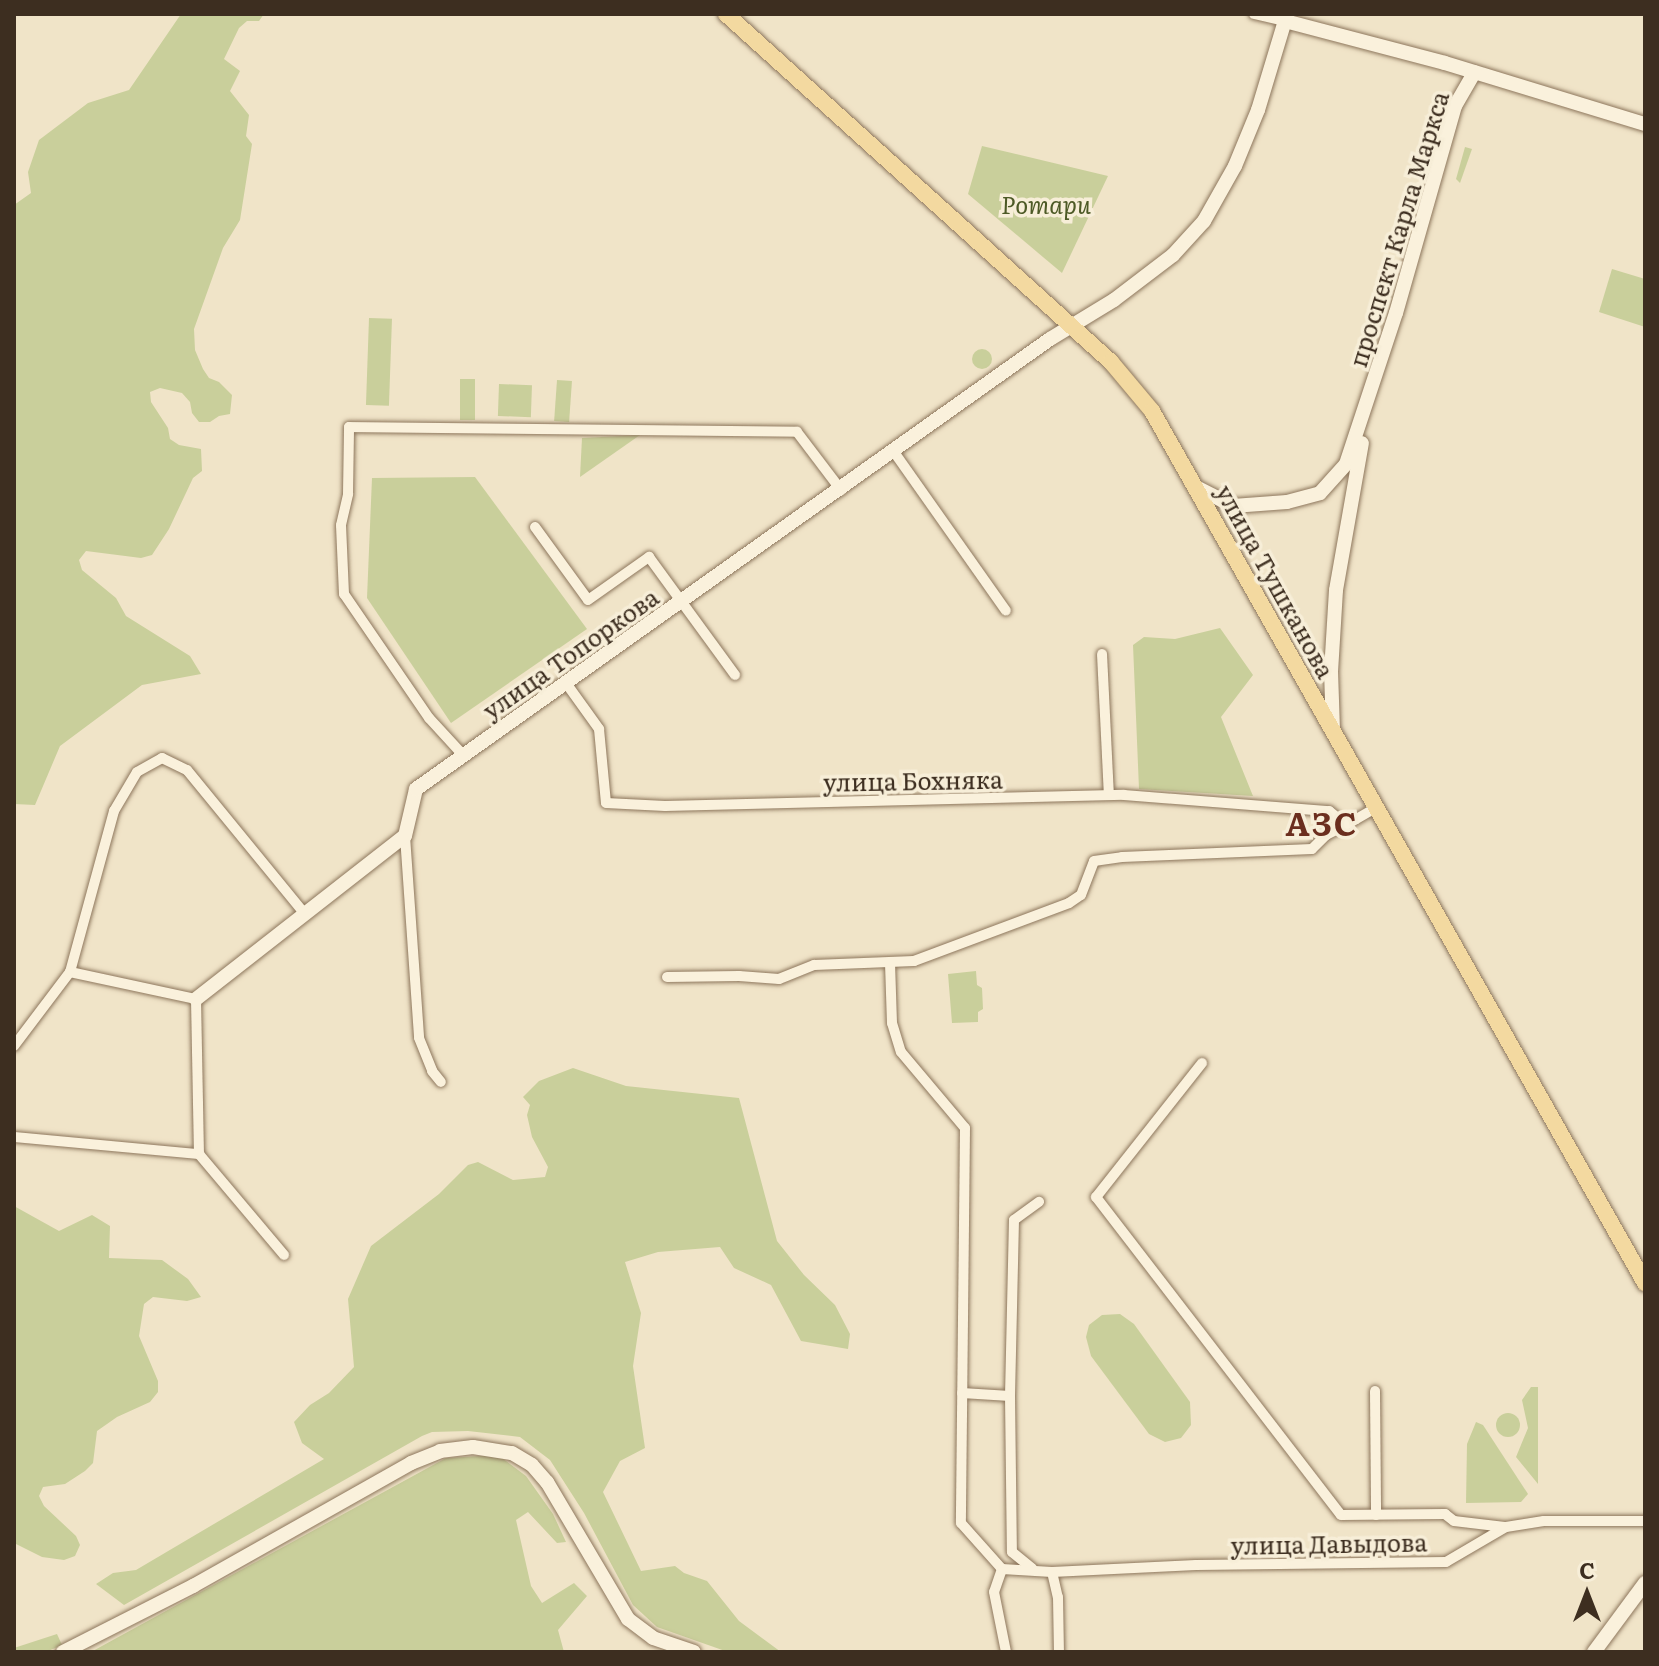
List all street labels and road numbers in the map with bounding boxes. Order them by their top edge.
street label: проспект Карла Маркса [1342,88,1454,370]
street label: улица Тушканова [1211,479,1341,683]
street label: улица Топоркова [477,582,663,724]
street label: улица Бохняка [823,764,1003,796]
street label: улица Давыдова [1230,1527,1428,1559]

